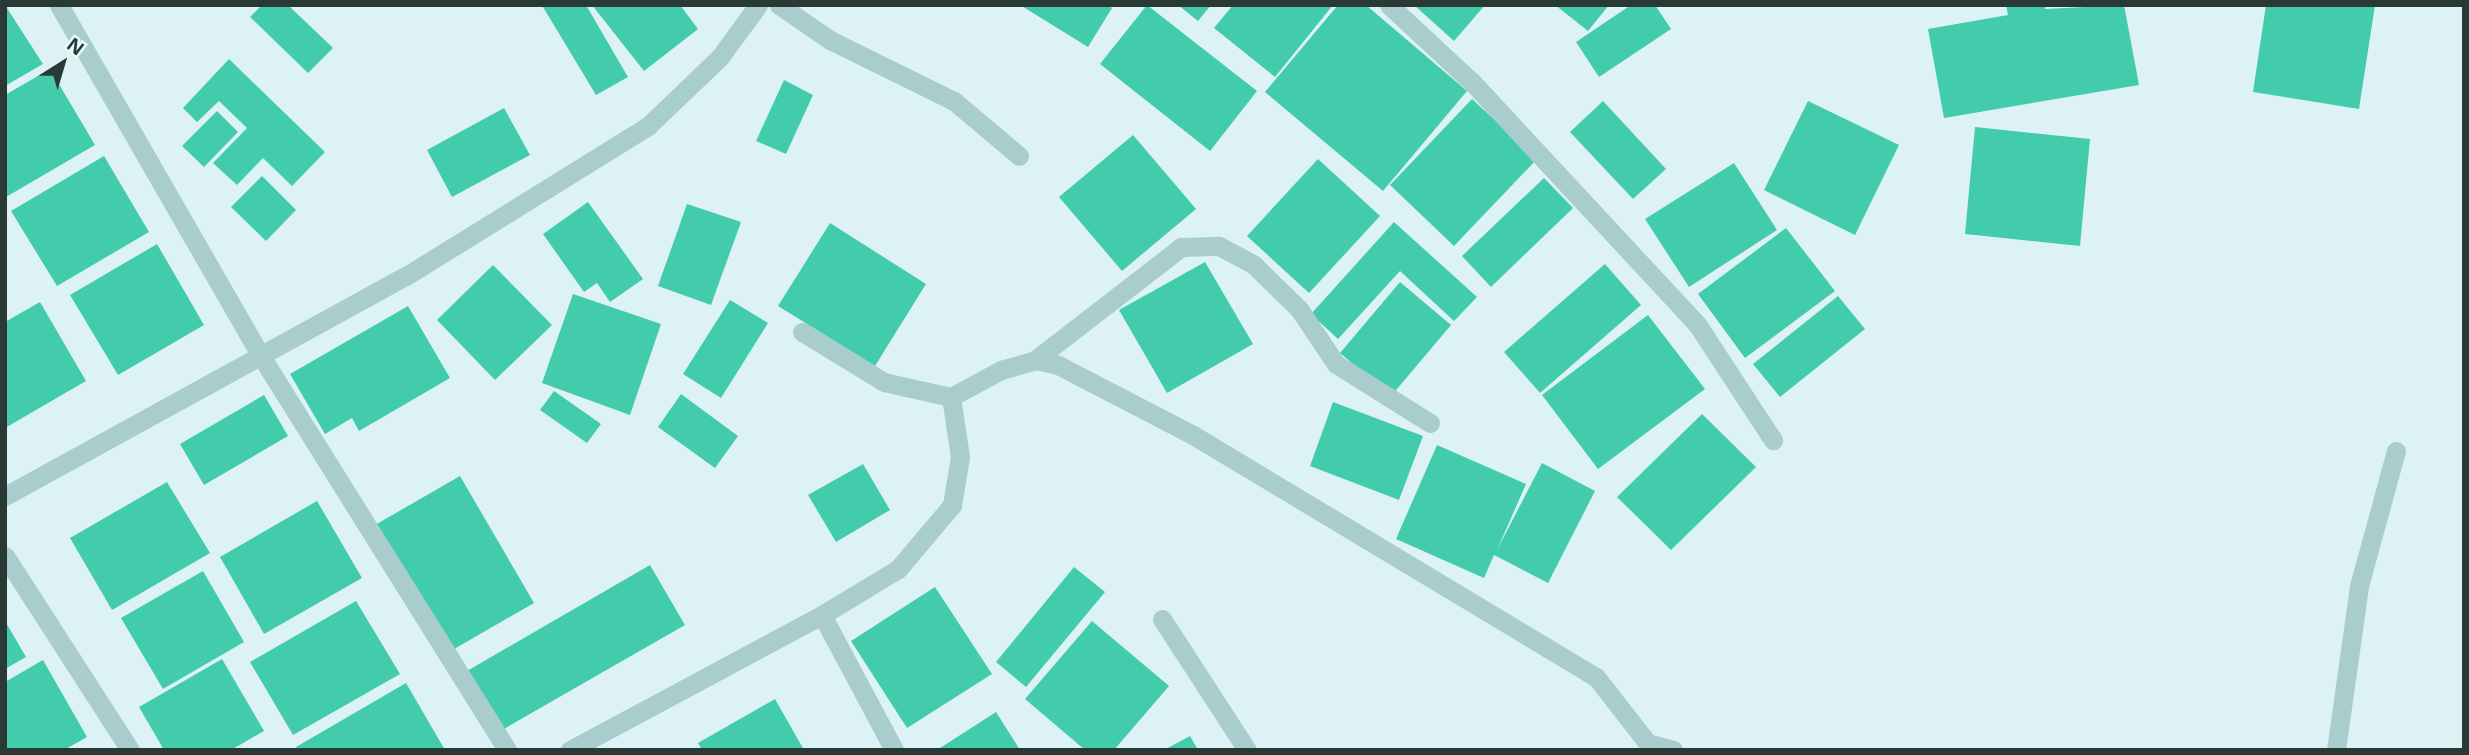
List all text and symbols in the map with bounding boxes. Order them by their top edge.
north arrow [28,28,98,98]
text: N [62,31,90,61]

